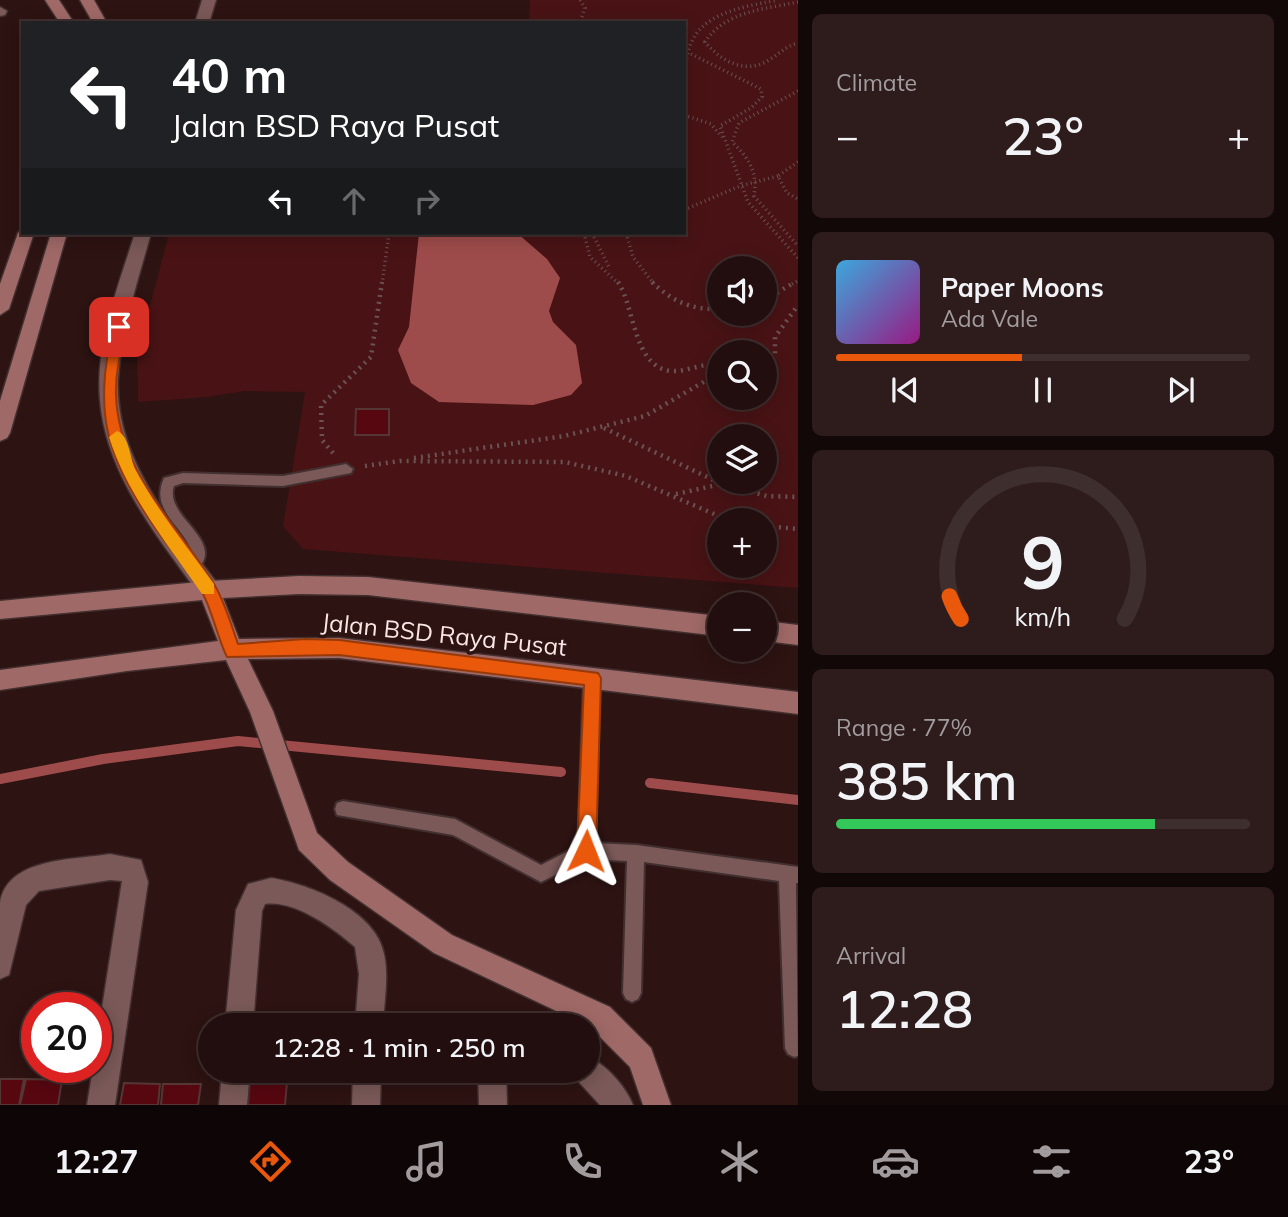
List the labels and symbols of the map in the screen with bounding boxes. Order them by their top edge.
pin [89,297,149,357]
street label: Jalan BSD Raya Pusat [320,606,568,662]
position arrow [549,814,623,888]
speed limit sign: 20 [21,992,112,1083]

